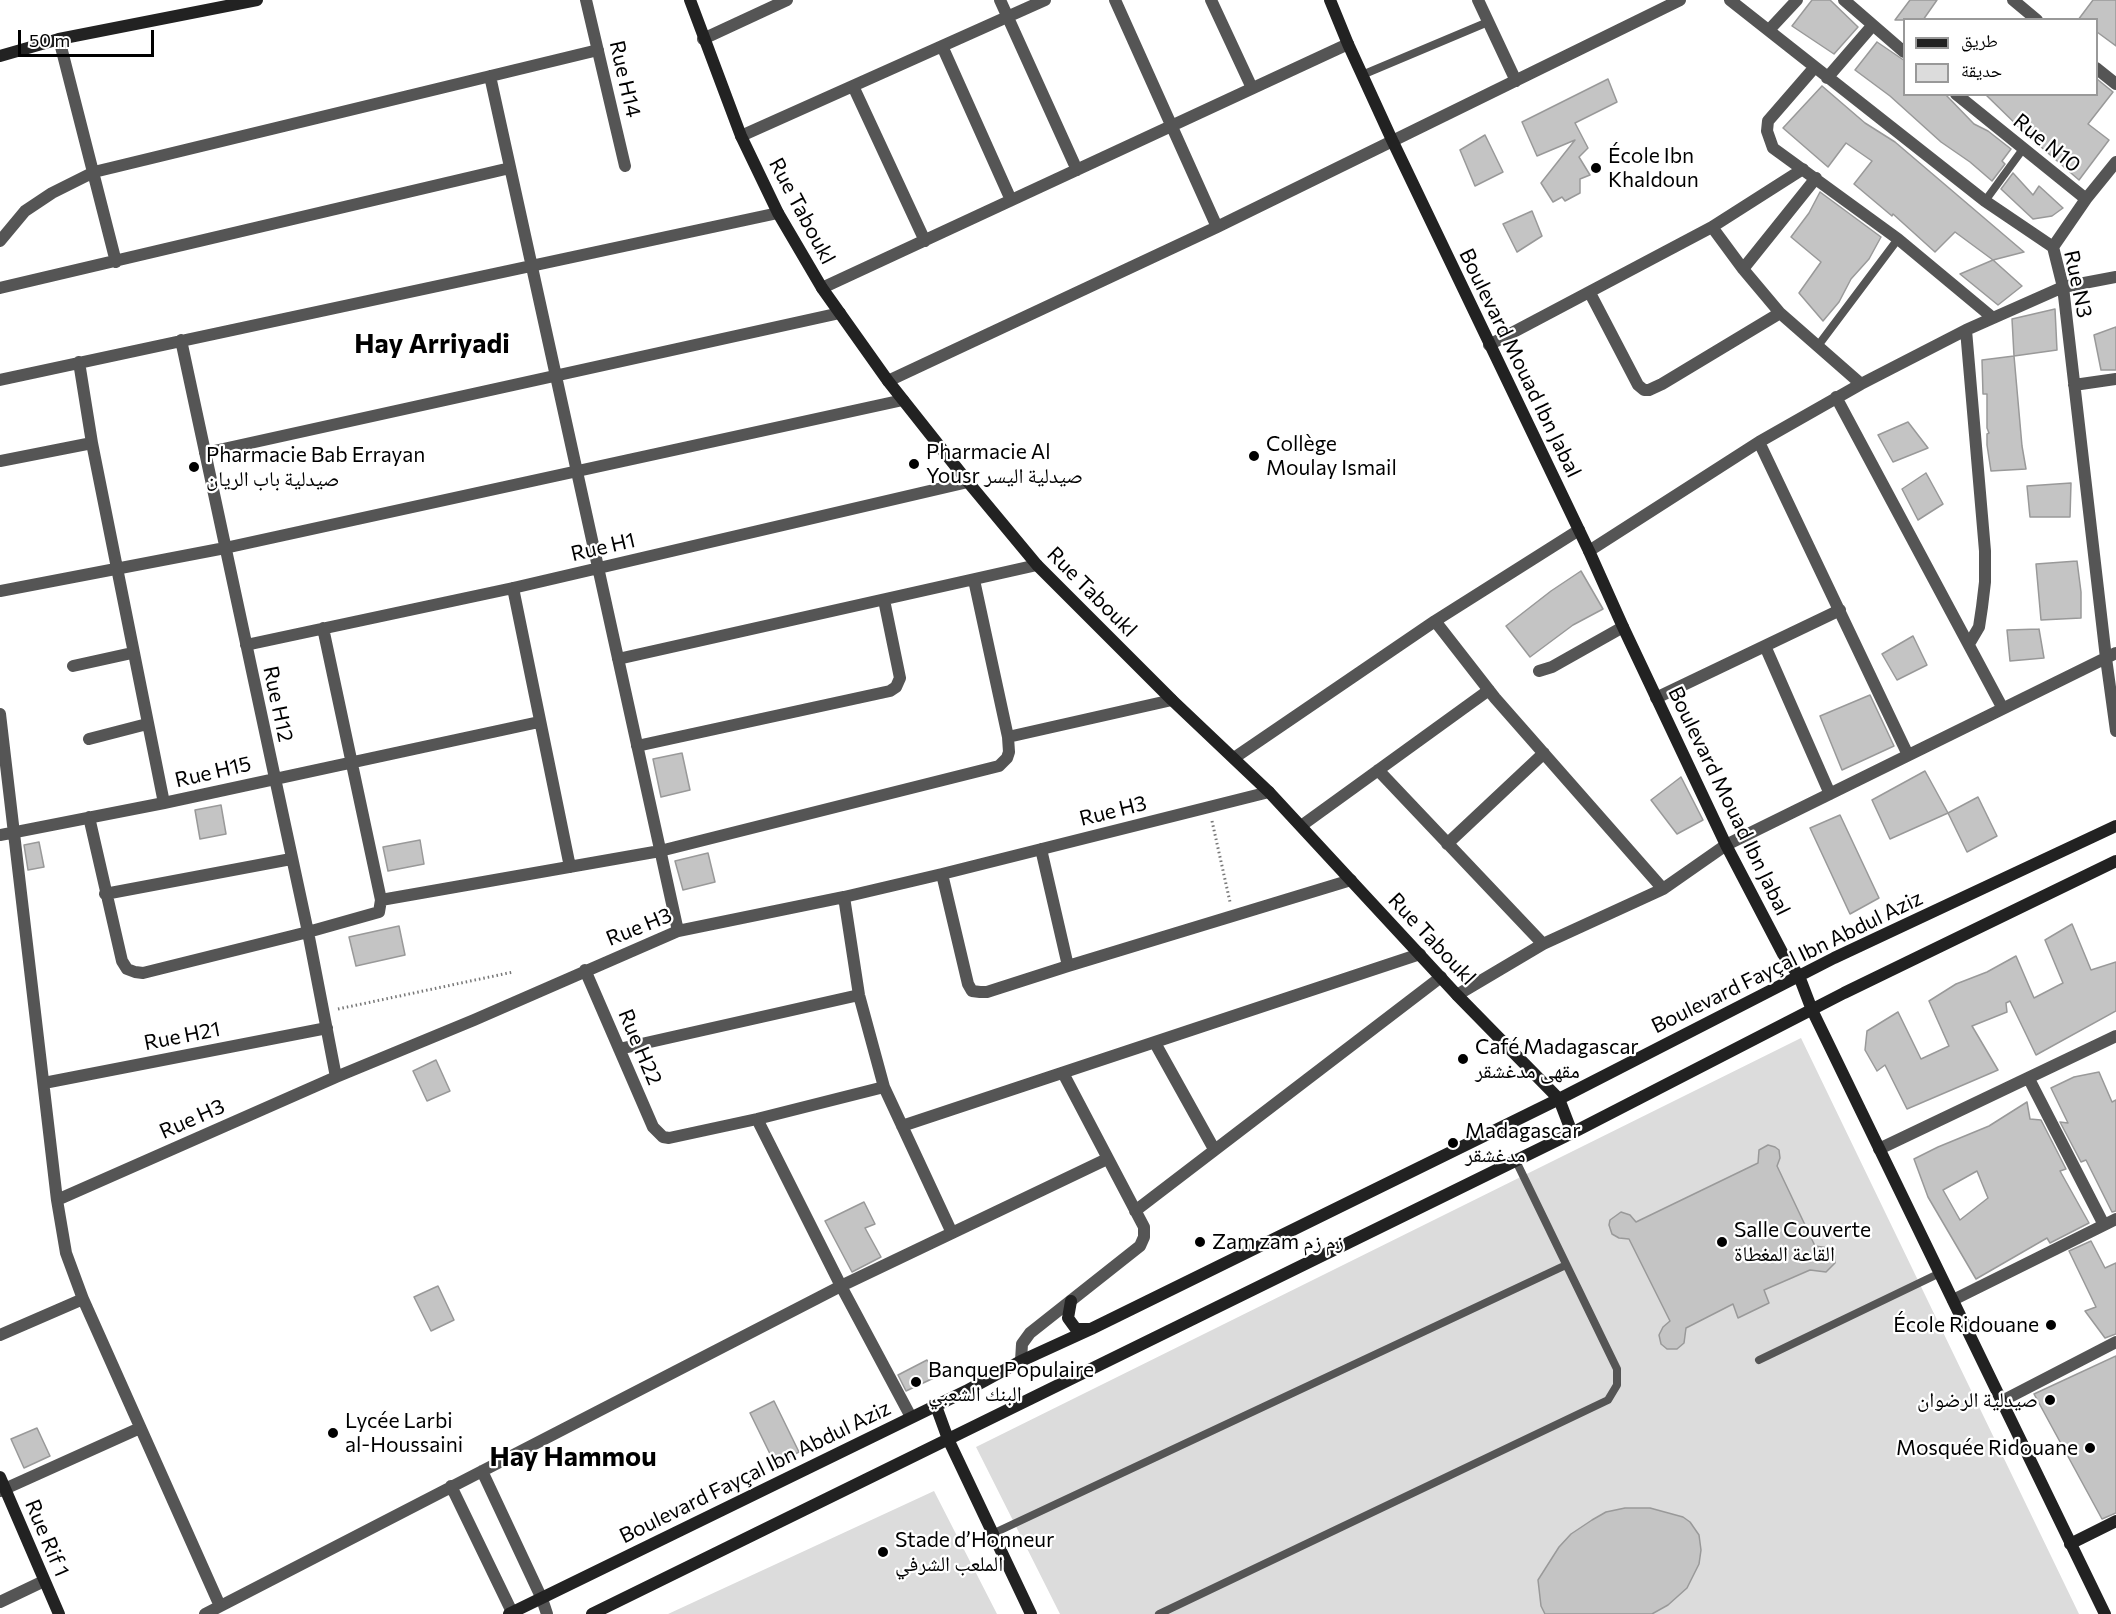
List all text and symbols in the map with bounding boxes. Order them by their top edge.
scale bar [21,18,158,56]
legend [1903,18,2098,96]
text: 50 m [29,29,70,51]
text: طريق [1961,29,1998,51]
street label: Rue H14 [604,38,646,120]
text: حديقة [1961,59,2002,81]
street label: Rue N10 [2008,108,2086,178]
place label: École Ibn Khaldoun [1608,143,1699,193]
street label: Rue Taboukl [763,154,841,268]
marker: École Ibn Khaldoun [1589,161,1603,175]
street label: Boulevard Mouad Ibn Jabal [1454,245,1586,481]
street label: Rue N3 [2059,248,2097,320]
district label: Hay Arriyadi [354,328,510,360]
place label: Collège Moulay Ismail [1266,431,1397,481]
place label: Pharmacie Al Yousr صيدلية اليسر [926,439,1083,489]
place label: Pharmacie Bab Errayan صيدلية باب الريان [206,442,425,492]
marker: Collège Moulay Ismail [1247,449,1261,463]
marker: Pharmacie Al Yousr صيدلية اليسر [907,457,921,471]
marker: Pharmacie Bab Errayan صيدلية باب الريان [187,460,201,474]
street label: Rue H1 [568,527,638,567]
street label: Rue Taboukl [1042,542,1142,642]
street label: Rue H12 [258,664,298,744]
street label: Boulevard Mouad Ibn Jabal [1663,683,1795,919]
street label: Rue H15 [172,751,254,793]
street label: Rue H3 [1077,790,1149,832]
street label: Boulevard Fayçal Ibn Abdul Aziz [1647,885,1927,1039]
street label: Rue Taboukl [1383,888,1481,990]
street label: Rue H3 [603,902,675,952]
street label: Rue H22 [613,1005,667,1089]
street label: Rue H21 [142,1016,222,1056]
place label: Café Madagascar مقهى مدغشقر [1475,1034,1639,1084]
marker: Café Madagascar مقهى مدغشقر [1456,1052,1470,1066]
street label: Rue H3 [156,1094,228,1144]
place label: Madagascar مدغشقر [1465,1118,1581,1168]
marker: Madagascar مدغشقر [1446,1136,1460,1150]
place label: Salle Couverte القاعة المغطاة [1734,1217,1871,1267]
place label: Zam zam زم زم [1212,1229,1344,1255]
marker: Zam zam زم زم [1193,1235,1207,1249]
marker: Salle Couverte القاعة المغطاة [1715,1235,1729,1249]
place label: École Ridouane [1893,1312,2039,1338]
marker: École Ridouane [2044,1318,2058,1332]
place label: Banque Populaire البنك الشعبي [928,1357,1094,1407]
marker: Banque Populaire البنك الشعبي [909,1375,923,1389]
place label: صيدلية الرضوان [1917,1387,2038,1413]
marker: صيدلية الرضوان [2043,1393,2057,1407]
street label: Boulevard Fayçal Ibn Abdul Aziz [615,1395,895,1549]
place label: Lycée Larbi al-Houssaini [345,1408,463,1458]
marker: Lycée Larbi al-Houssaini [326,1426,340,1440]
place label: Mosquée Ridouane [1896,1435,2078,1461]
district label: Hay Hammou [489,1441,657,1473]
marker: Mosquée Ridouane [2083,1441,2097,1455]
street label: Rue Rif 1 [19,1496,75,1580]
place label: Stade d’Honneur الملعب الشرفي [895,1527,1054,1577]
marker: Stade d’Honneur الملعب الشرفي [876,1545,890,1559]

